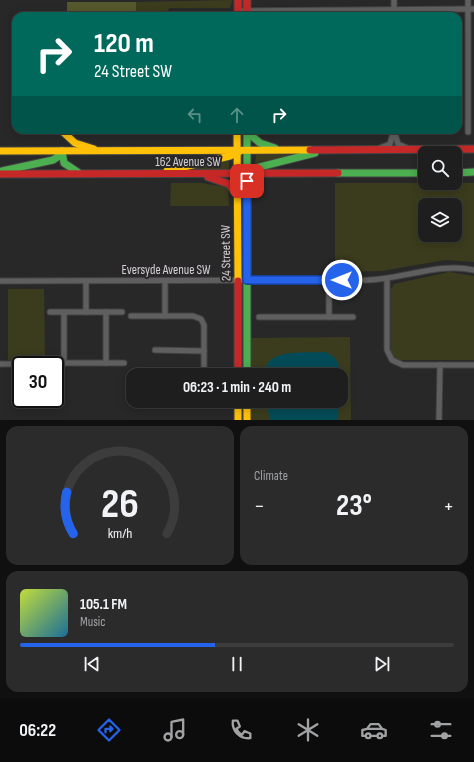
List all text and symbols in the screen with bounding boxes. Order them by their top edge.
text: 120 m [94,27,154,60]
icon: right [28,28,80,80]
text: 24 Street SW [94,61,172,82]
icon: left [184,104,206,126]
icon: ahead [226,104,248,126]
icon: right [268,104,290,126]
map controls [418,146,462,242]
button: search [418,146,462,190]
street label: 162 Avenue SW [155,154,221,170]
pin [230,164,264,198]
icon: arrive [236,170,258,192]
button: layers [418,198,462,242]
street label: 24 Street SW [218,224,234,281]
position arrow [321,259,363,301]
street label: Eversyde Avenue SW [121,262,211,278]
speed limit sign: 30 [12,356,64,408]
text: 06:23 · 1 min · 240 m [183,378,291,397]
text: Climate [254,468,288,484]
text: 26 [101,479,139,528]
text: 23° [336,488,372,524]
text: − [254,493,265,520]
text: + [443,493,454,520]
text: km/h [108,524,132,541]
text: 105.1 FM [80,595,127,614]
text: Music [80,614,105,630]
icon: previous [81,653,103,675]
icon: pause [226,653,248,675]
icon: next [371,653,393,675]
icon: directions [95,716,123,744]
icon: music [161,716,189,744]
icon: phone [227,716,255,744]
icon: climate [294,716,322,744]
icon: car [360,716,388,744]
icon: filters [427,716,455,744]
text: 06:22 [19,720,56,741]

